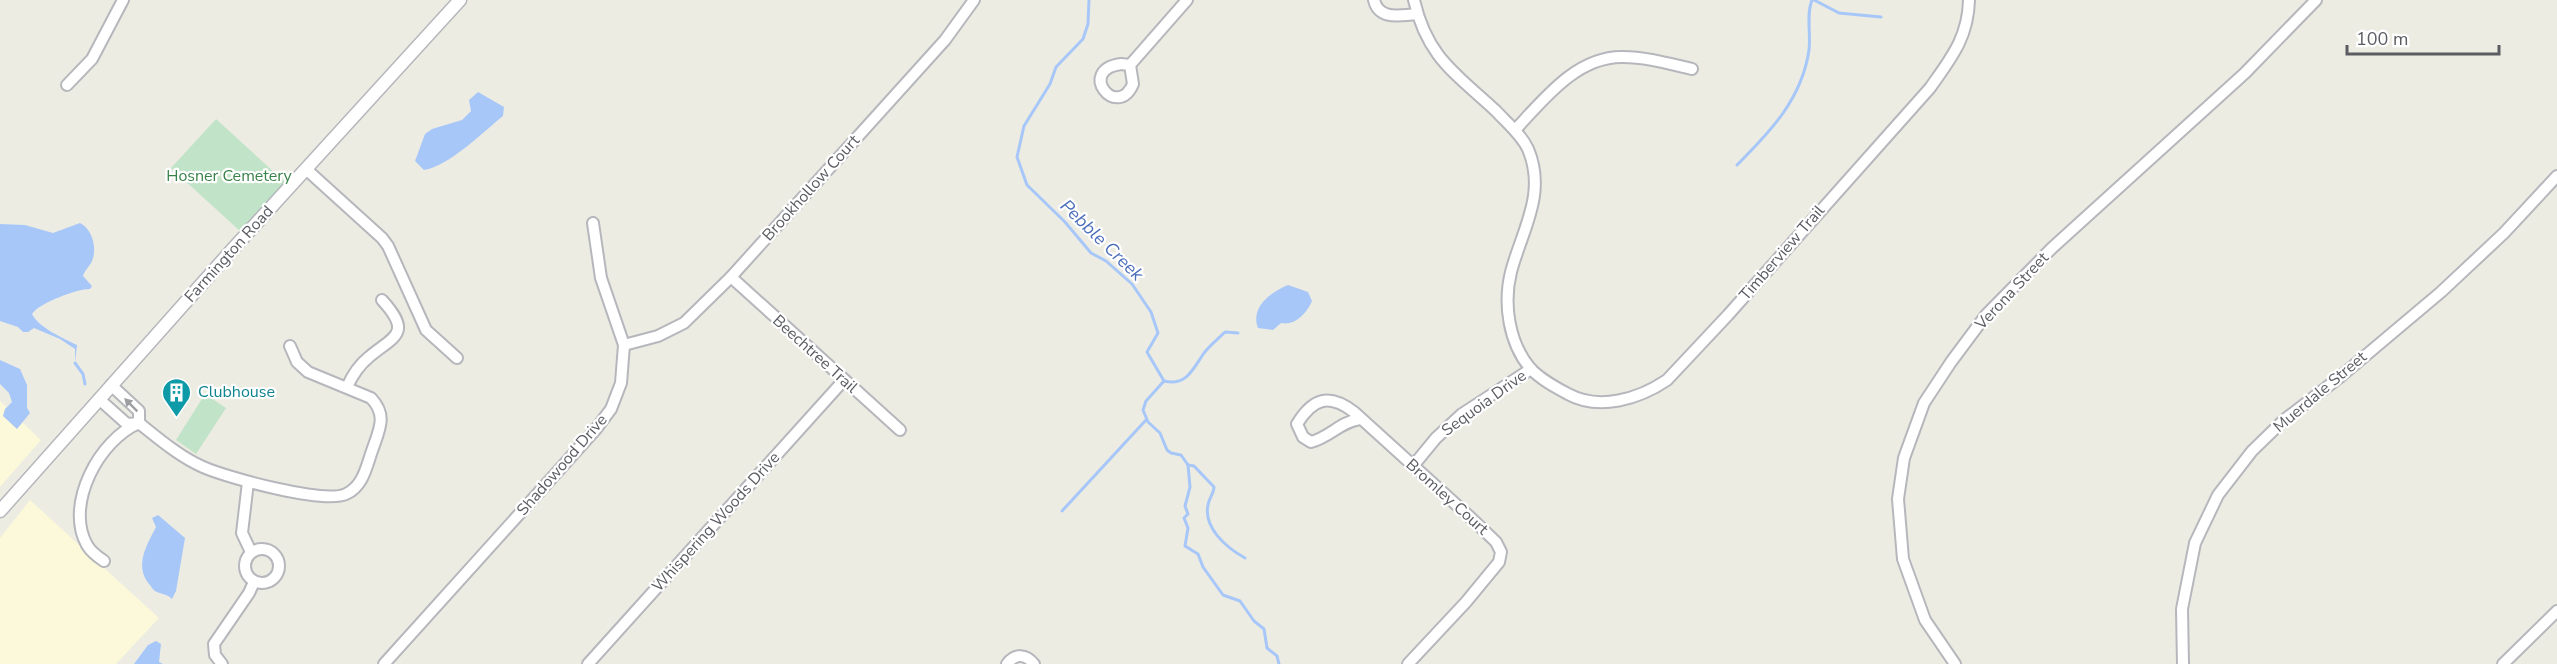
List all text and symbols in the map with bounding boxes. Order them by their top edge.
scale bar [2347,18,2498,56]
text: 100 m [2356,27,2408,51]
street label: Brookhollow Court [757,130,865,246]
park label: Hosner Cemetery [166,165,293,187]
water label: Pebble Creek [1055,194,1150,287]
street label: Timberview Trail [1734,200,1830,306]
street label: Farmington Road [180,201,278,307]
street label: Verona Street [1970,247,2054,335]
street label: Beechtree Trail [768,310,863,398]
street label: Muerdale Street [2269,346,2372,438]
street label: Sequoia Drive [1437,365,1531,441]
building icon: Clubhouse [161,376,193,418]
place label: Clubhouse [198,381,275,403]
one-way arrow [124,398,139,412]
street label: Shadowood Drive [512,409,612,521]
street label: Whispering Woods Drive [647,447,785,597]
street label: Bromley Court [1401,454,1493,540]

